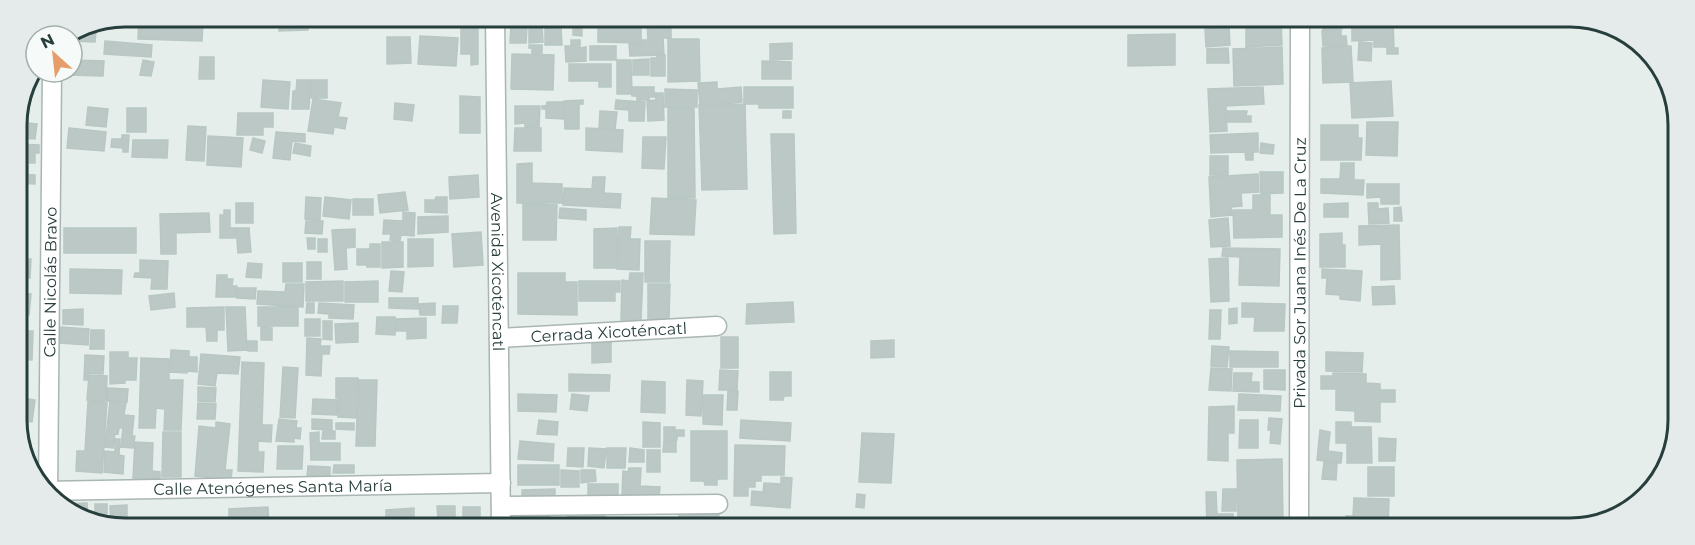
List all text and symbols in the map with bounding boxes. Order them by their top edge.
north arrow [24,24,84,84]
text: N [37,30,57,52]
street label: Privada Sor Juana Inés De La Cruz [1290,137,1309,409]
street label: Avenida Xicoténcatl [488,193,508,351]
street label: Calle Nicolás Bravo [40,207,60,358]
street label: Cerrada Xicoténcatl [530,318,687,346]
street label: Calle Atenógenes Santa María [153,475,393,499]

